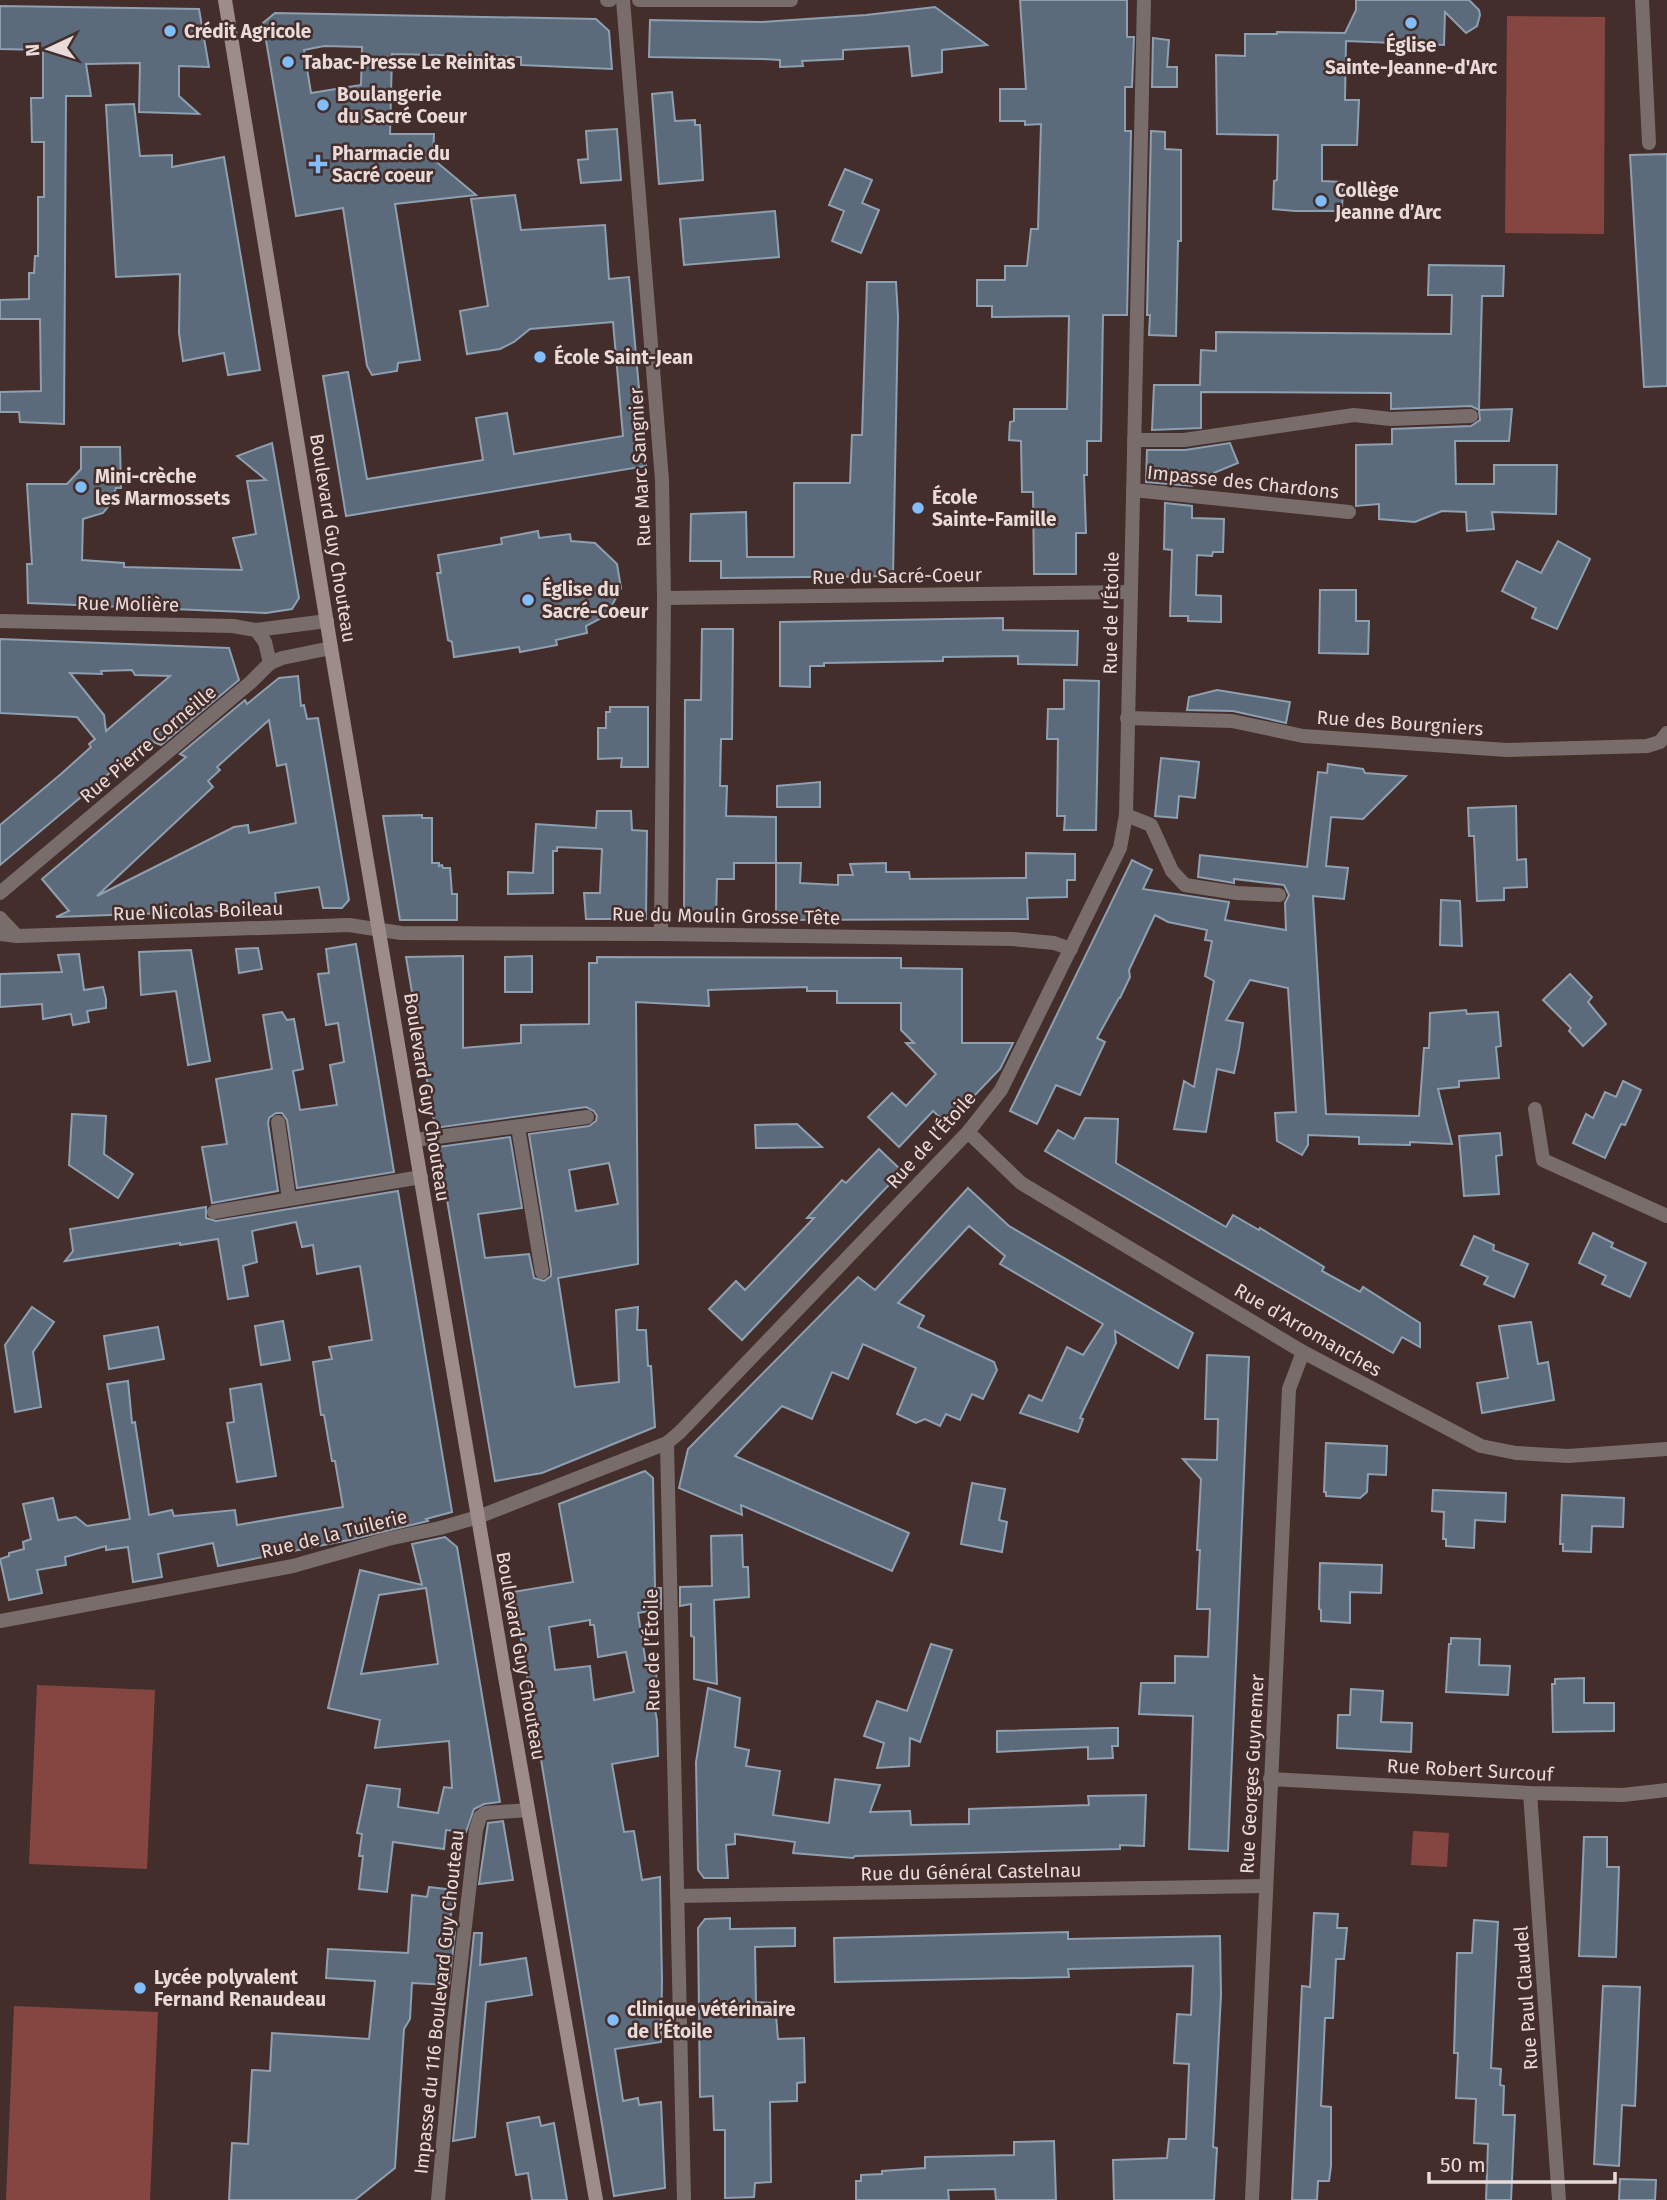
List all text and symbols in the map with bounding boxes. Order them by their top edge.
north arrow [14,14,84,84]
marker: Église Sainte-Jeanne-d'Arc [1403,15,1419,31]
place label: Crédit Agricole [184,20,311,43]
marker: Crédit Agricole [162,23,178,39]
place label: Église Sainte-Jeanne-d'Arc [1325,32,1497,79]
text: N [21,43,44,57]
place label: Tabac-Presse Le Reinitas [302,51,516,74]
marker: Tabac-Presse Le Reinitas [280,54,296,70]
place label: Boulangerie du Sacré Coeur [337,83,467,128]
marker: Boulangerie du Sacré Coeur [315,97,331,113]
place label: Pharmacie du Sacré coeur [332,142,450,187]
marker: Pharmacie du Sacré coeur [310,156,326,172]
place label: Collège Jeanne d’Arc [1334,179,1441,224]
marker: Collège Jeanne d’Arc [1313,193,1329,209]
place label: École Saint-Jean [554,344,693,369]
marker: École Saint-Jean [532,349,548,365]
street label: Rue Marc Sangnier [624,386,656,547]
street label: Boulevard Guy Chouteau [305,432,361,644]
street label: Impasse des Chardons [1146,460,1340,504]
place label: Mini-crèche les Marmossets [95,465,230,510]
marker: Mini-crèche les Marmossets [73,479,89,495]
place label: École Sainte-Famille [932,484,1056,531]
marker: École Sainte-Famille [910,500,926,516]
street label: Rue de l’Étoile [1098,551,1124,675]
street label: Rue du Sacré-Coeur [812,563,983,589]
place label: Église du Sacré-Coeur [542,576,649,623]
street label: Rue Molière [77,592,179,616]
marker: Église du Sacré-Coeur [520,592,536,608]
street label: Rue Pierre Corneille [75,680,221,808]
street label: Rue des Bourgniers [1316,706,1484,740]
street label: Rue Nicolas Boileau [112,897,284,925]
street label: Rue du Moulin Grosse Tête [612,903,840,929]
street label: Boulevard Guy Chouteau [399,991,455,1203]
street label: Rue de l’Étoile [881,1087,981,1193]
street label: Rue d’Arromanches [1230,1278,1386,1382]
street label: Rue de la Tuilerie [258,1505,410,1563]
street label: Boulevard Guy Chouteau [491,1550,551,1762]
street label: Rue de l’Étoile [639,1588,665,1712]
street label: Rue Georges Guynemer [1235,1673,1269,1875]
street label: Rue Robert Surcouf [1386,1754,1555,1786]
street label: Impasse du 116 Boulevard Guy Chouteau [409,1829,469,2175]
street label: Rue du Général Castelnau [860,1859,1082,1885]
street label: Rue Paul Claudel [1509,1925,1543,2071]
place label: Lycée polyvalent Fernand Renaudeau [154,1966,326,2011]
marker: Lycée polyvalent Fernand Renaudeau [132,1980,148,1996]
place label: clinique vétérinaire de l’Étoile [627,1998,796,2043]
marker: clinique vétérinaire de l’Étoile [605,2012,621,2028]
scale bar [1429,2140,1614,2184]
text: 50 m [1440,2152,1486,2178]

